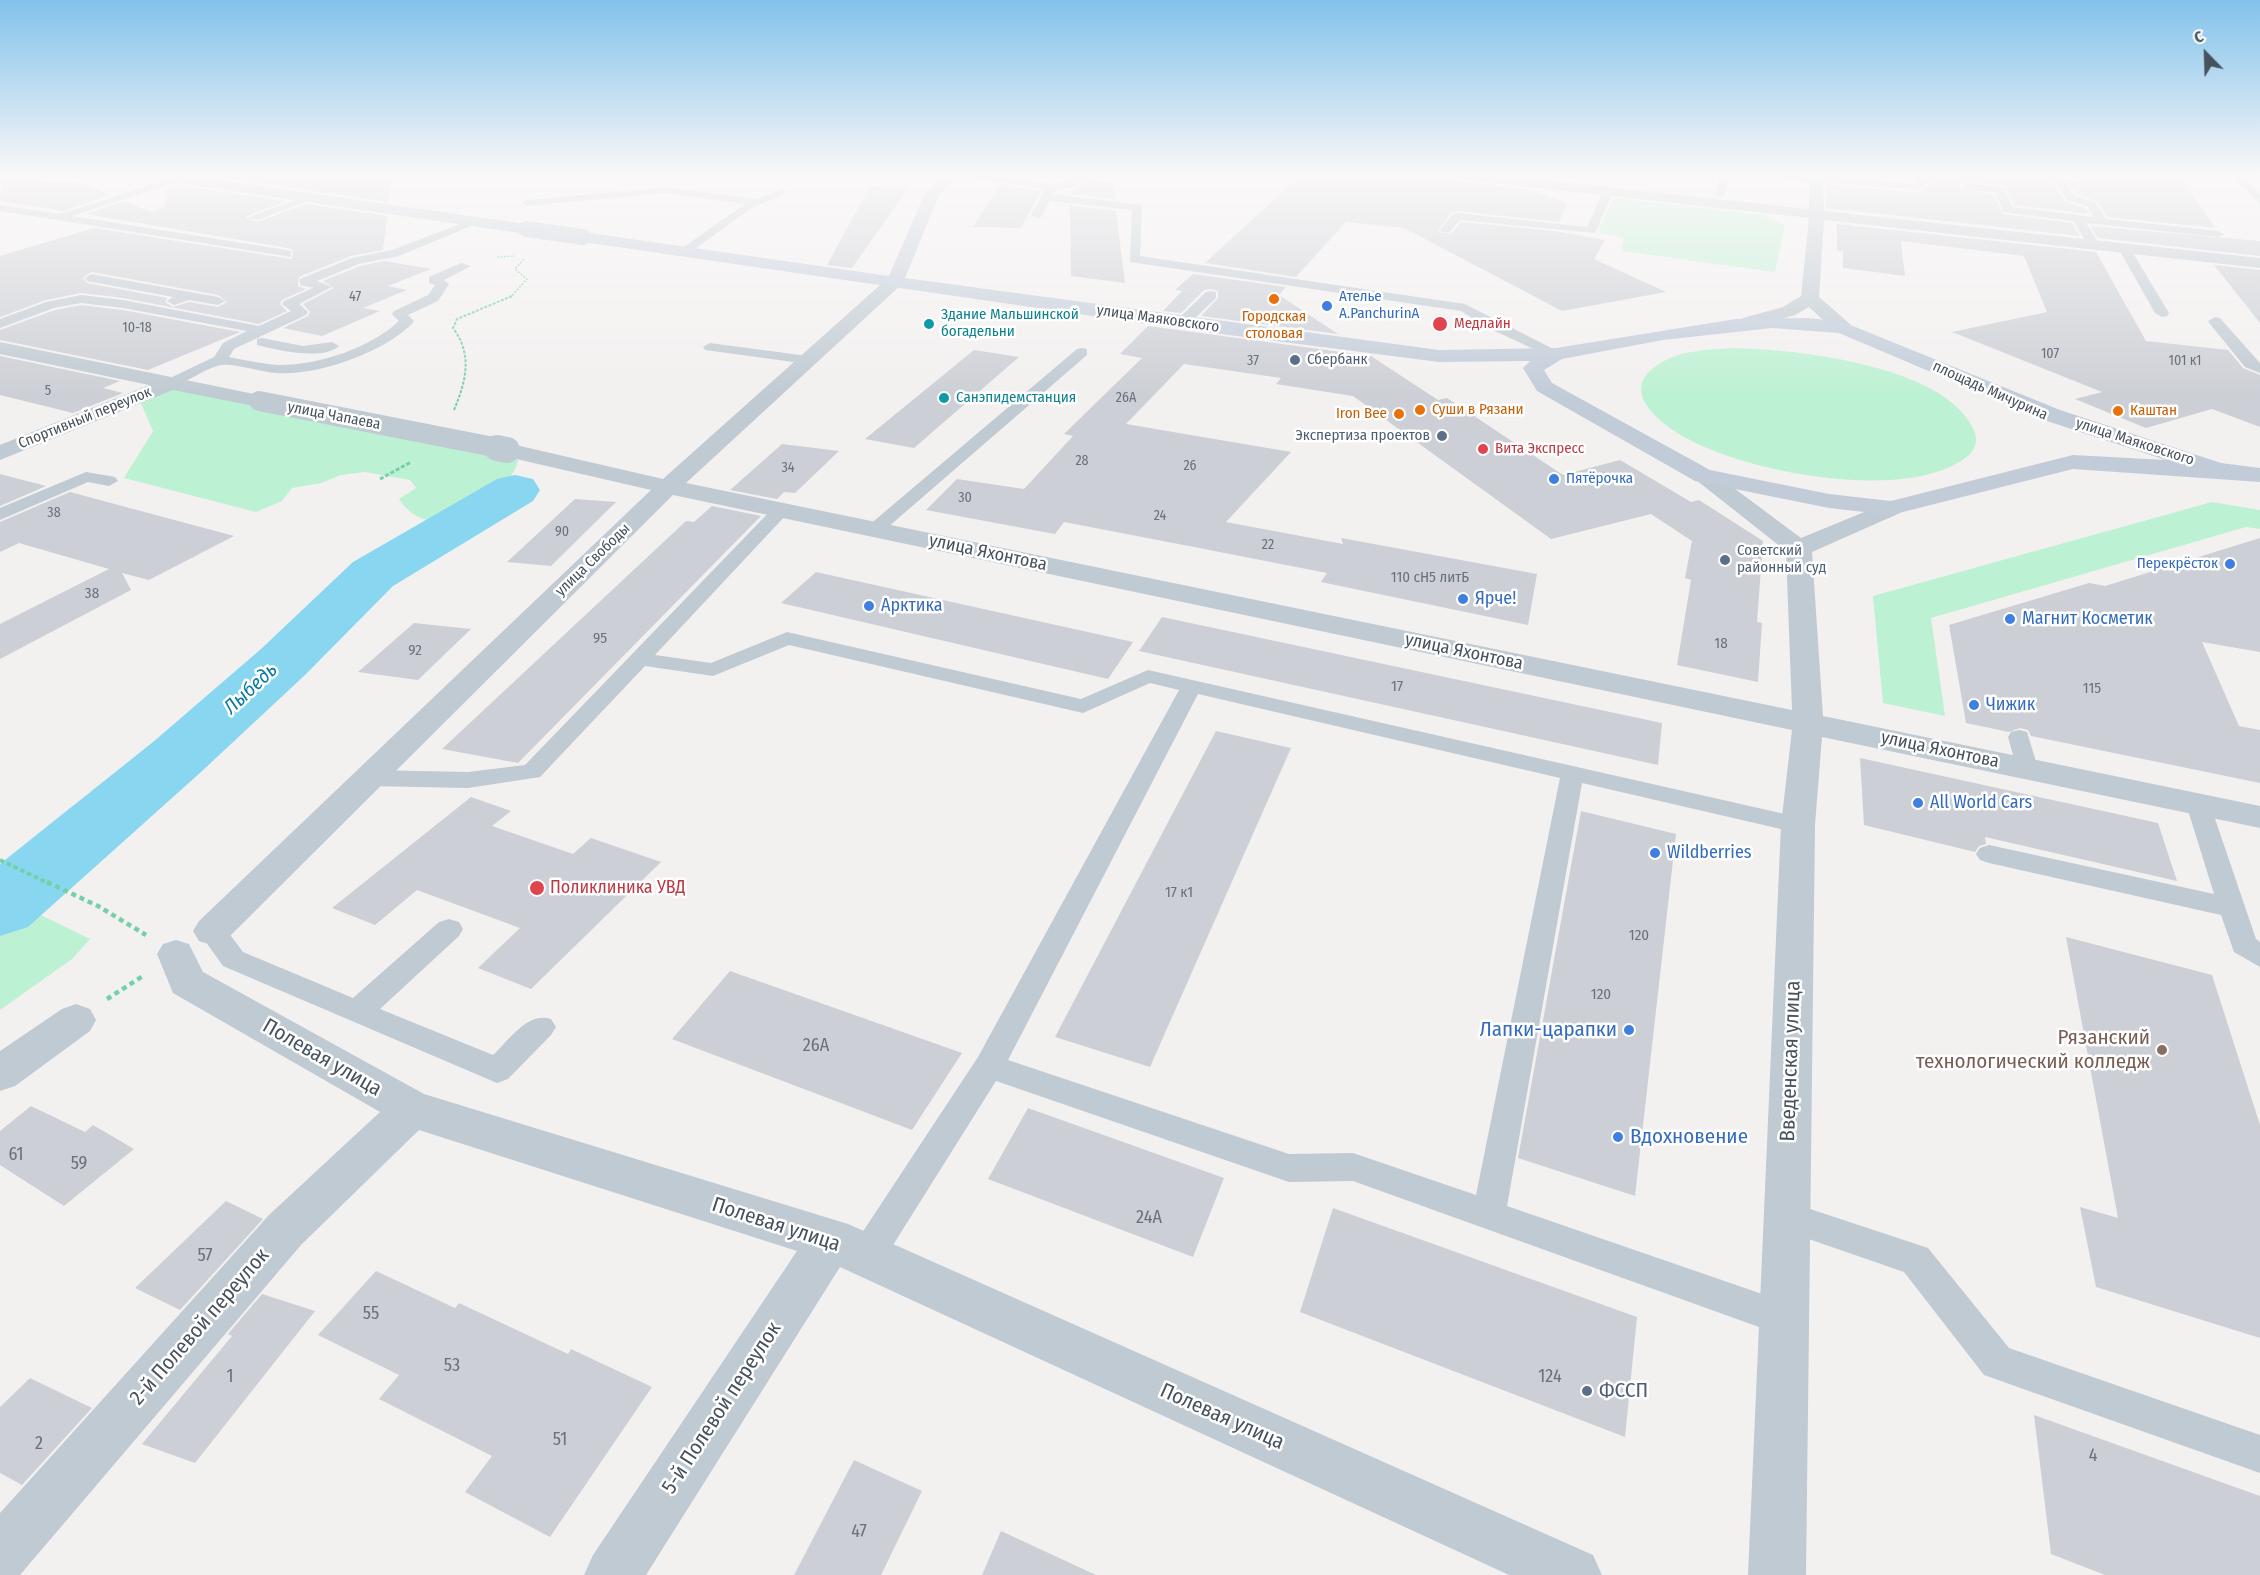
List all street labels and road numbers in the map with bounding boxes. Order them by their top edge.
street label: улица Маяковского [1096,302,1220,336]
street label: площадь Мичурина [1930,358,2050,424]
street label: Спортивный переулок [16,383,154,453]
street label: улица Чапаева [286,398,382,434]
street label: улица Маяковского [2074,414,2196,470]
street label: улица Свободы [552,520,634,600]
street label: улица Яхонтова [927,530,1049,576]
street label: улица Яхонтова [1403,629,1525,675]
street label: улица Яхонтова [1879,727,2001,773]
street label: Введенская улица [1776,980,1806,1142]
street label: Полевая улица [258,1014,386,1102]
street label: Полевая улица [709,1192,843,1258]
street label: 2-й Полевой переулок [125,1243,275,1411]
street label: 5-й Полевой переулок [657,1317,787,1499]
street label: Полевая улица [1156,1378,1288,1456]

